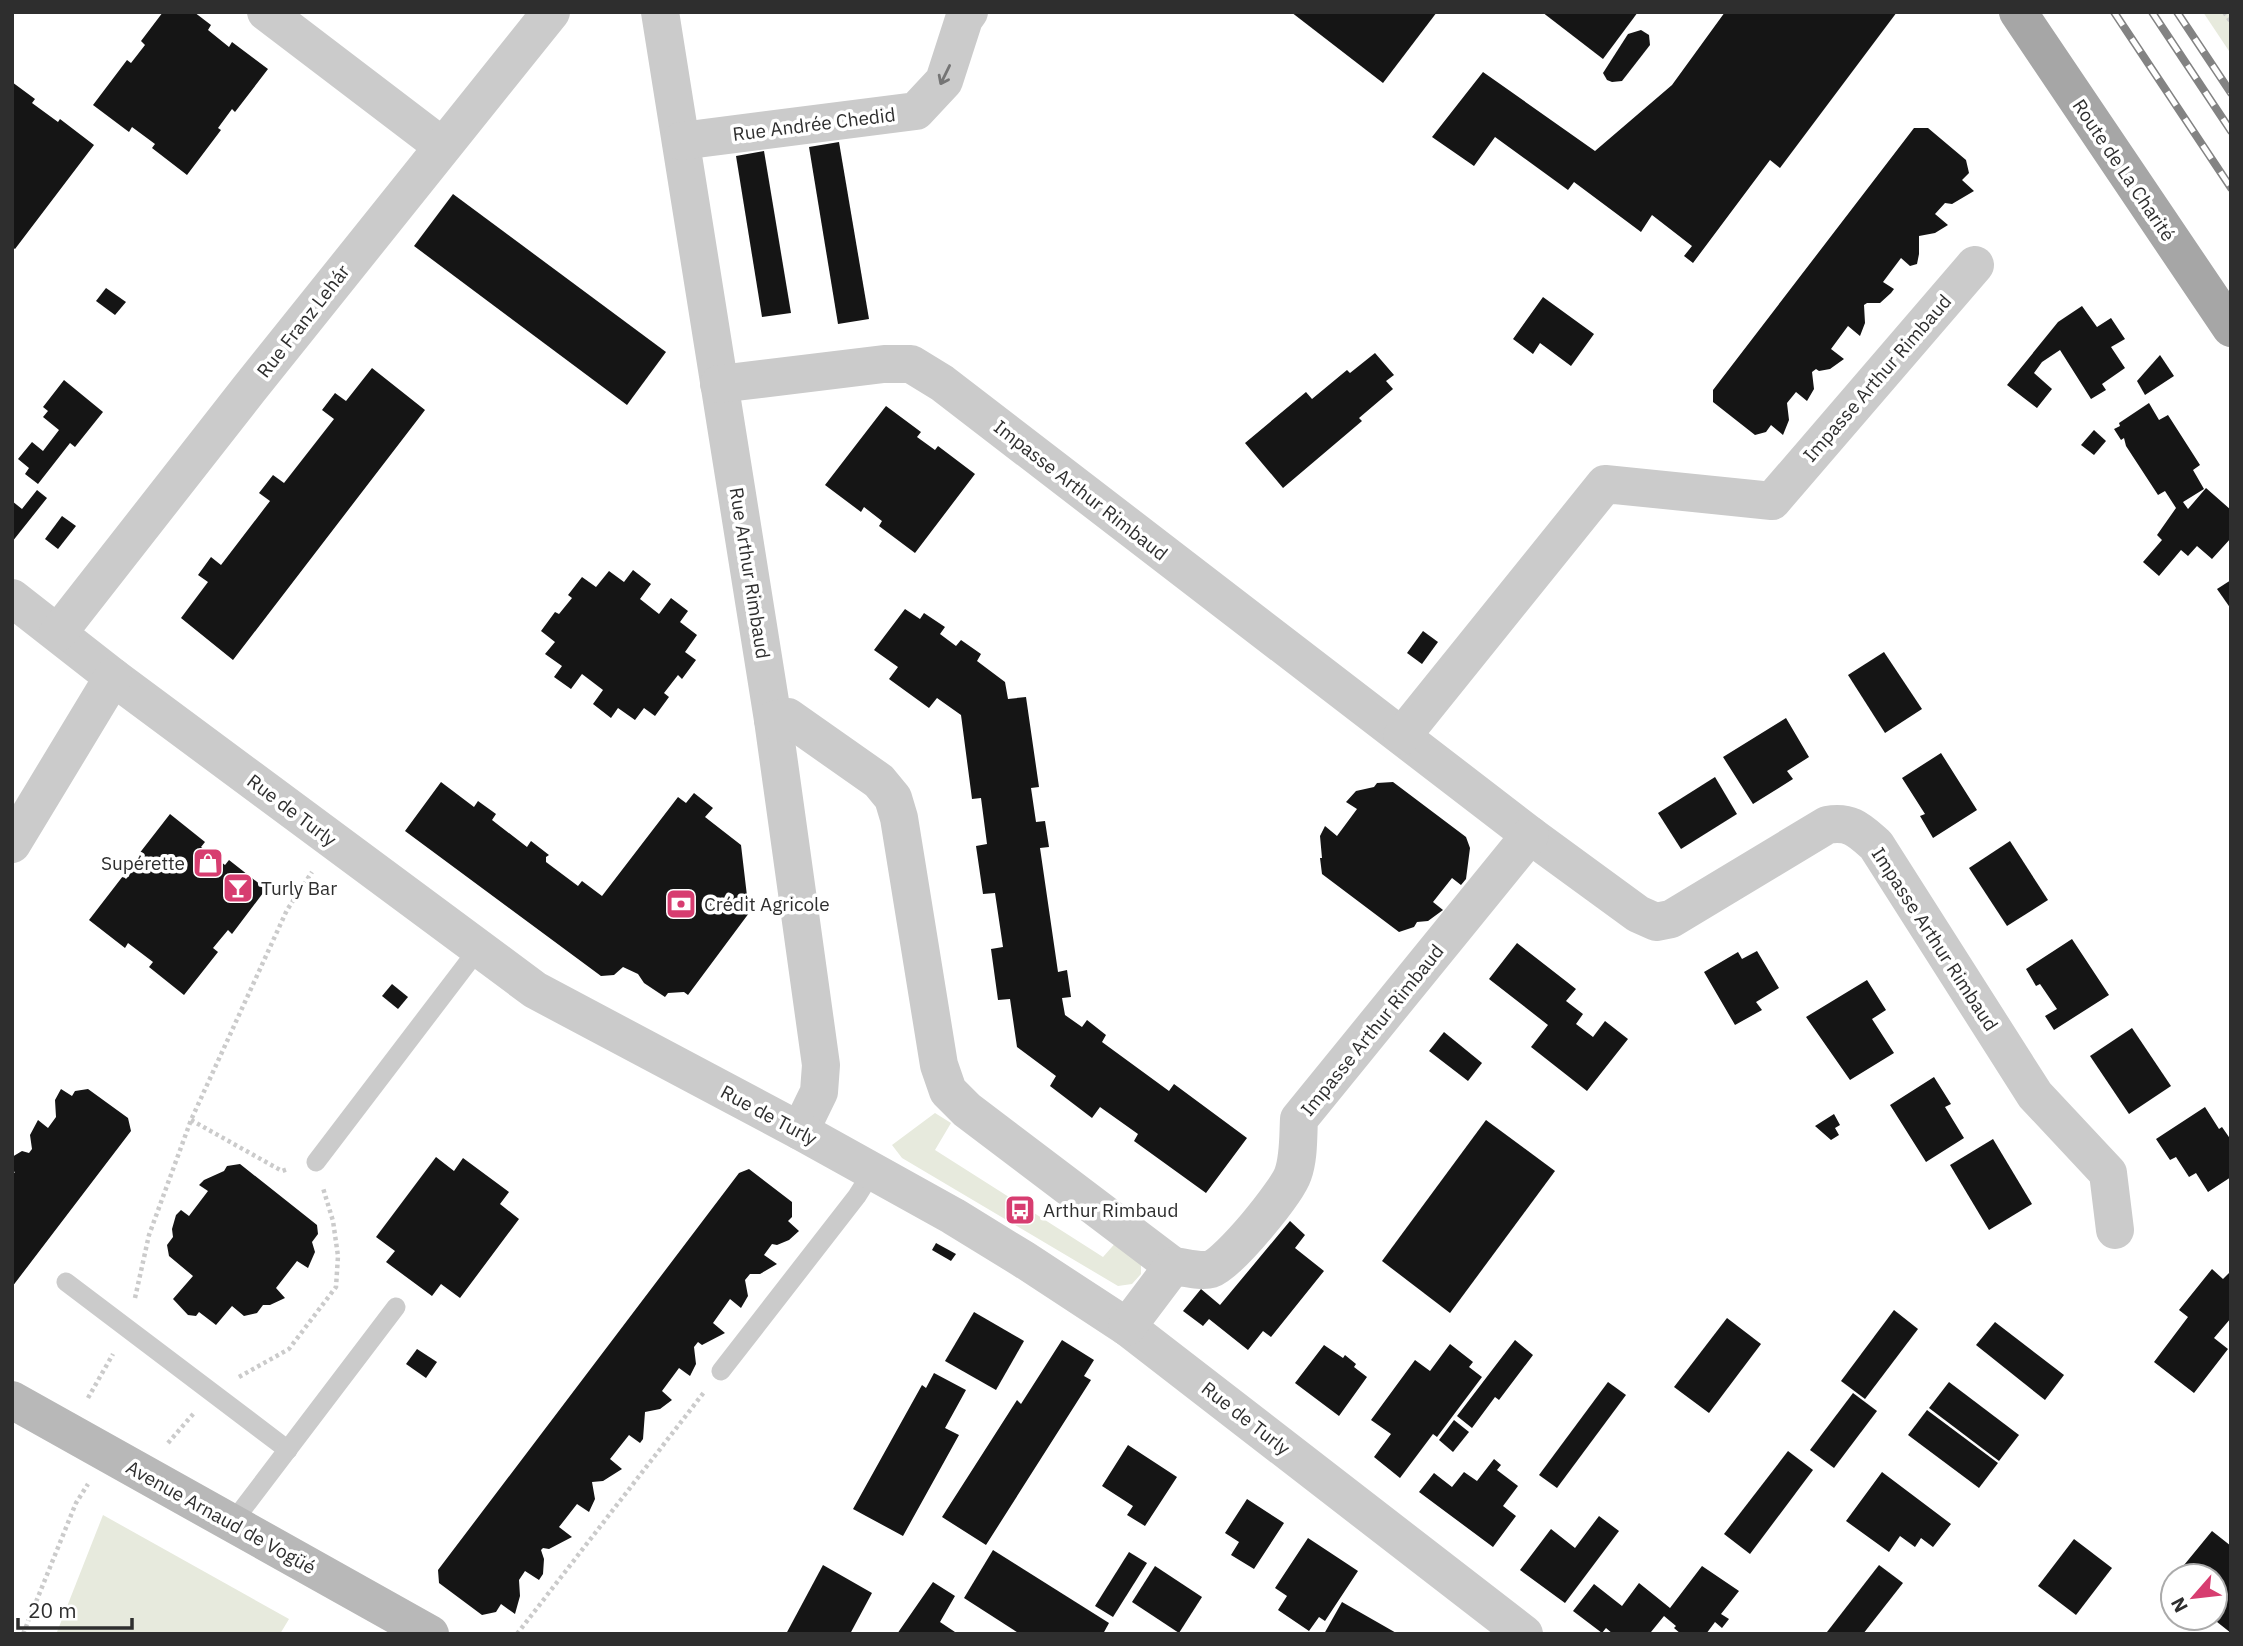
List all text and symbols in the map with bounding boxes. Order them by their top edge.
one-way arrow [938,64,951,85]
street label: Route de La Charité [2068,94,2180,246]
street label: Rue Andrée Chedid [731,102,897,146]
street label: Rue Franz Lehár [251,260,355,382]
street label: Impasse Arthur Rimbaud [1798,289,1956,467]
street label: Impasse Arthur Rimbaud [989,415,1173,565]
street label: Rue Arthur Rimbaud [725,486,775,660]
street label: Rue de Turly [242,769,342,852]
street label: Impasse Arthur Rimbaud [1867,843,2003,1035]
shop icon: Supérette [191,846,225,880]
place label: Supérette [101,851,185,875]
bar icon: Turly Bar [221,871,255,905]
place label: Turly Bar [261,876,337,900]
bank icon: Crédit Agricole [664,887,698,921]
place label: Crédit Agricole [704,892,830,916]
street label: Impasse Arthur Rimbaud [1295,939,1449,1121]
street label: Rue de Turly [717,1080,822,1151]
bus stop icon: Arthur Rimbaud [1003,1193,1037,1227]
place label: Arthur Rimbaud [1043,1198,1178,1222]
street label: Rue de Turly [1197,1376,1296,1460]
street label: Avenue Arnaud de Vogüé [122,1455,320,1579]
north arrow [2159,1562,2229,1632]
scale bar [18,1586,131,1630]
text: N [2165,1593,2193,1617]
text: 20 m [28,1596,77,1624]

